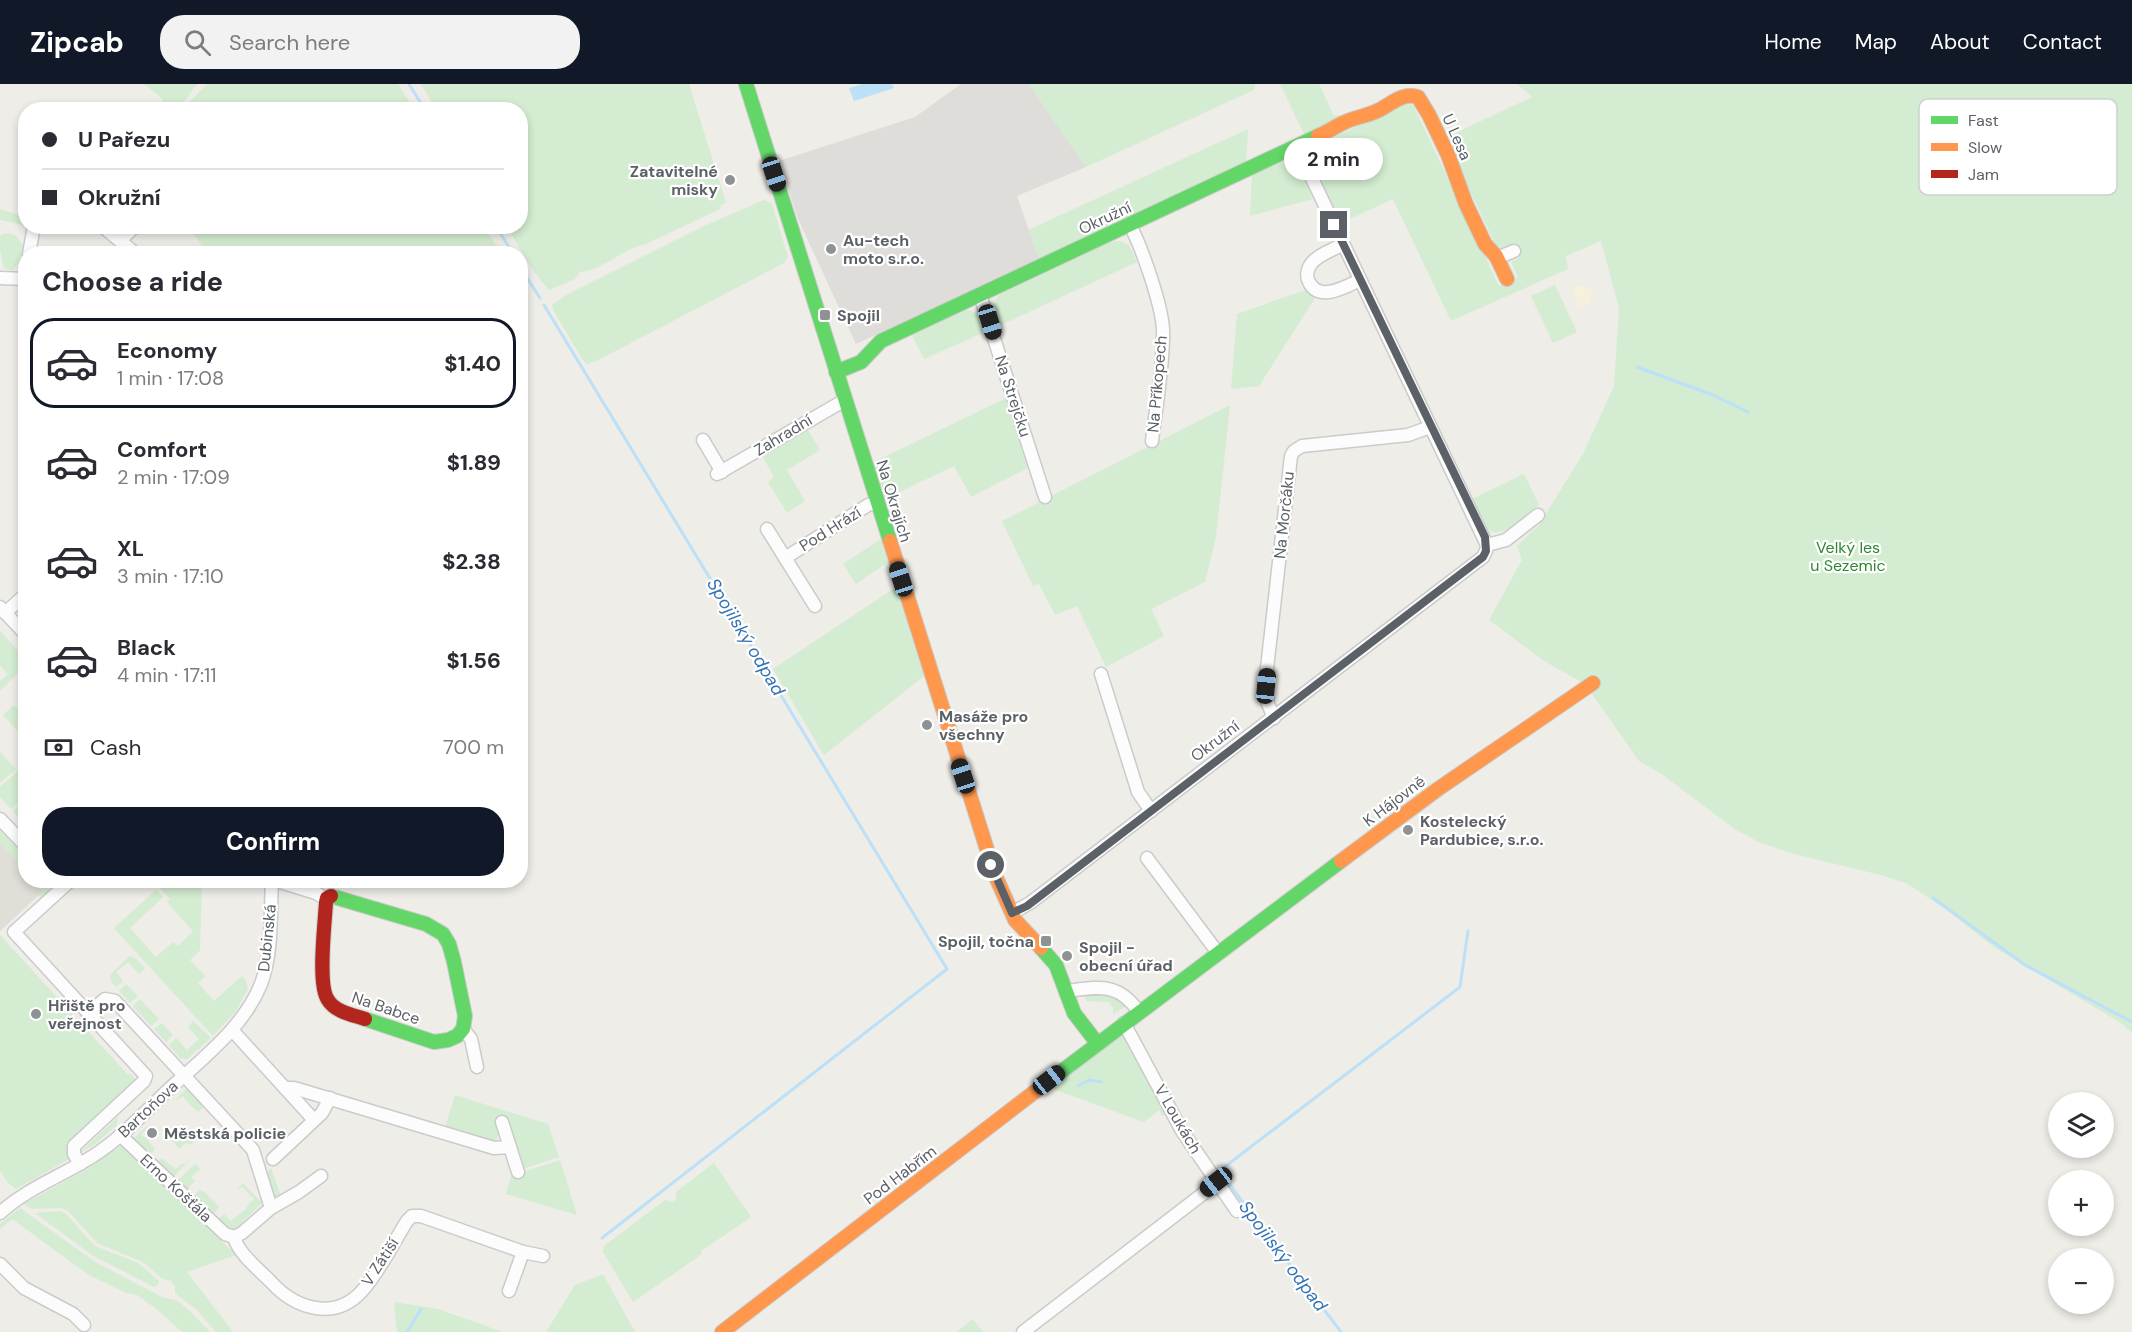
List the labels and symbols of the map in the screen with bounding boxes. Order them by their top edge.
legend [1919,99,2117,195]
text: Fast [1968,110,1999,131]
street label: U Lesa [1438,111,1476,163]
text: Slow [1968,137,2002,158]
callout: 2 min [1284,138,1384,180]
car [760,154,788,194]
place label: Zatavitelné misky [630,161,718,200]
text: Jam [1968,164,1999,185]
marker: Zatavitelné misky [723,173,737,187]
street label: Okružní [1075,197,1135,239]
route end [1320,211,1347,238]
place label: Au-tech moto s.r.o. [843,230,924,269]
marker: Au-tech moto s.r.o. [824,242,838,256]
car [976,302,1004,342]
place label: Spojil [837,305,880,326]
marker: Spojil [818,308,832,322]
street label: Na Příkopech [1142,335,1172,433]
street label: Na Strejčku [990,353,1036,439]
street label: Zahradní [750,409,816,460]
street label: Na Okrajích [872,457,916,545]
street label: Na Morčáku [1269,470,1299,560]
street label: Pod Hrází [795,502,865,556]
park label: Velký les u Sezemic [1810,537,1886,576]
car [887,559,915,599]
water label: Spojilský odpad [701,574,791,701]
car [1255,667,1277,705]
place label: Masáže pro všechny [939,706,1028,745]
street label: Okružní [1186,716,1244,766]
marker: Masáže pro všechny [920,718,934,732]
car [949,756,977,796]
street label: K Hájovně [1359,771,1429,831]
place label: Kostelecký Pardubice, s.r.o. [1420,811,1544,850]
marker: Kostelecký Pardubice, s.r.o. [1401,823,1415,837]
route start [977,851,1004,878]
street label: Dubinská [253,903,281,973]
place label: Spojil, točna [938,931,1034,952]
marker: Spojil, točna [1039,934,1053,948]
place label: Spojil - obecní úřad [1079,937,1173,976]
marker: Spojil - obecní úřad [1060,949,1074,963]
street label: Na Babce [349,987,423,1029]
place label: Hřiště pro veřejnost [48,995,125,1034]
marker: Hřiště pro veřejnost [29,1007,43,1021]
car [1029,1062,1069,1098]
street label: Bartoňova [113,1076,183,1142]
street label: V Loukách [1150,1081,1206,1157]
place label: Městská policie [164,1123,286,1144]
marker: Městská policie [145,1126,159,1140]
street label: Pod Habřím [859,1141,941,1209]
street label: Erno Košťála [136,1149,216,1227]
car [1196,1164,1236,1200]
water label: Spojilský odpad [1233,1196,1333,1317]
street label: V Zátiší [357,1233,404,1290]

